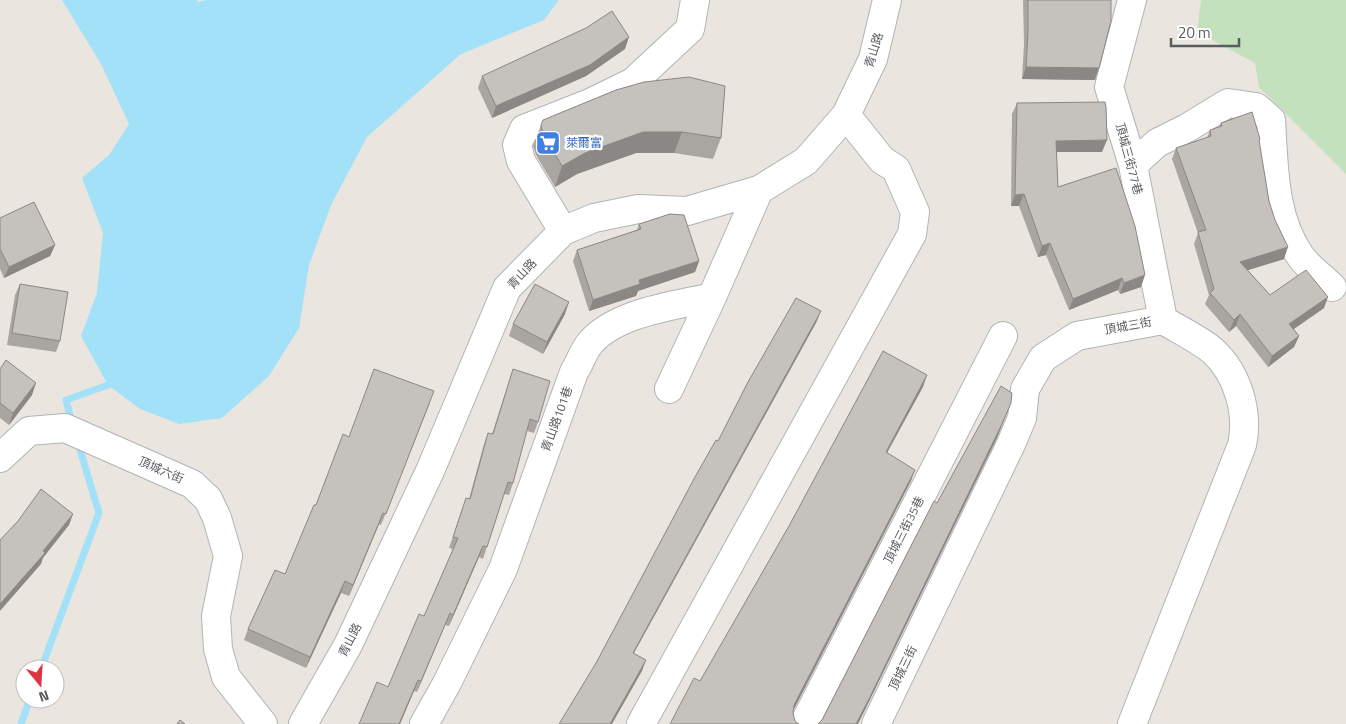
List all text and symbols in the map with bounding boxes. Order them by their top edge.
scale bar [1171,15,1238,47]
text: 20 m [1178,21,1211,44]
street label: 青山路 [859,30,888,70]
street label: 頂城三街77巷 [1111,121,1148,197]
supermarket icon: 萊爾富 [535,130,561,156]
place label: 萊爾富 [566,133,602,152]
street label: 青山路 [502,254,541,293]
street label: 頂城三街 [1103,312,1153,339]
street label: 青山路101巷 [536,384,577,454]
street label: 頂城六街 [135,451,187,488]
street label: 頂城三街35巷 [878,493,929,567]
street label: 青山路 [333,619,366,660]
street label: 頂城三街 [883,642,922,694]
north arrow [15,659,65,709]
text: N [36,685,52,708]

